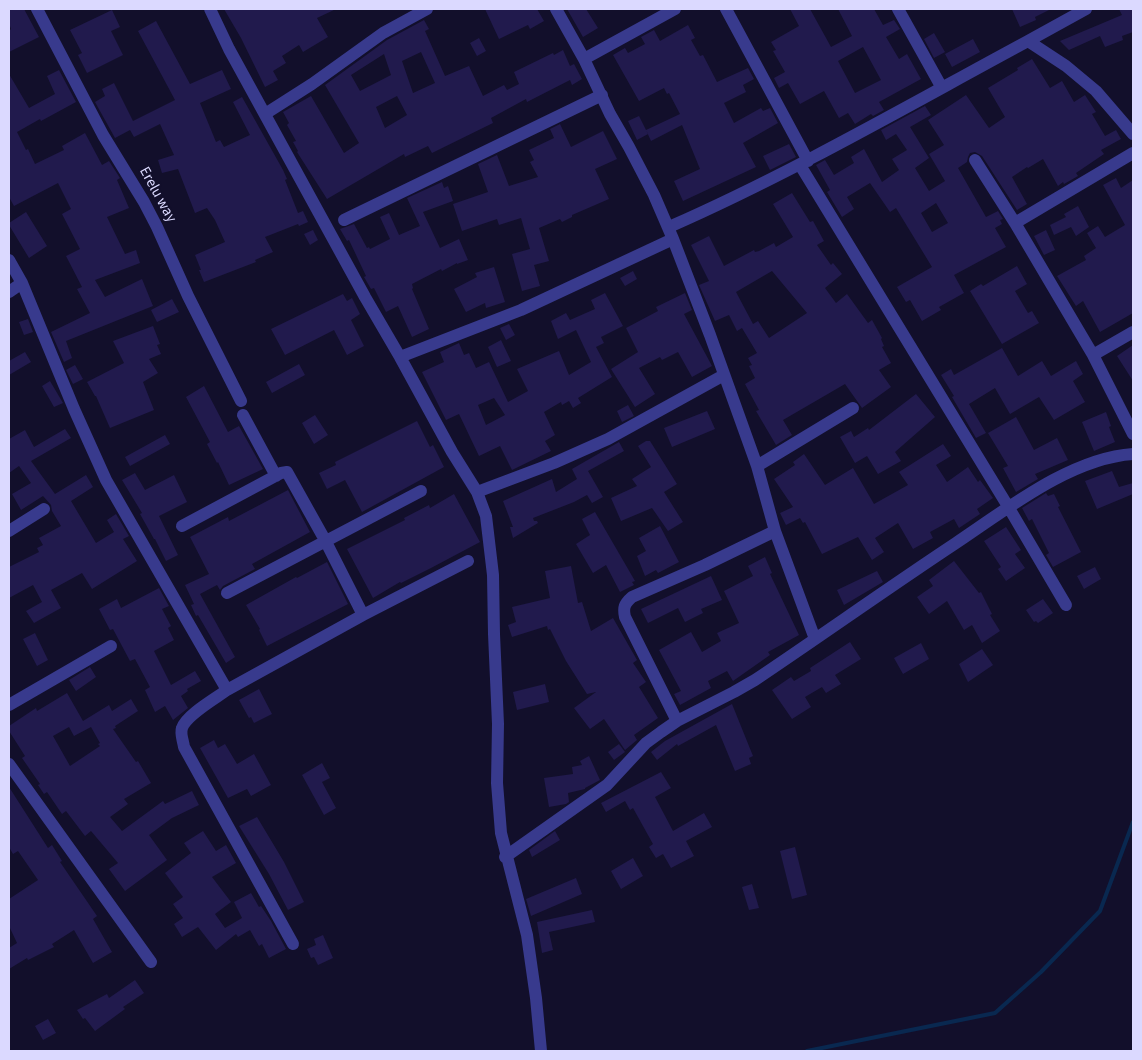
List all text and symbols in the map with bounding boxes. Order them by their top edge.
street label: Erelu way [134,164,180,226]

